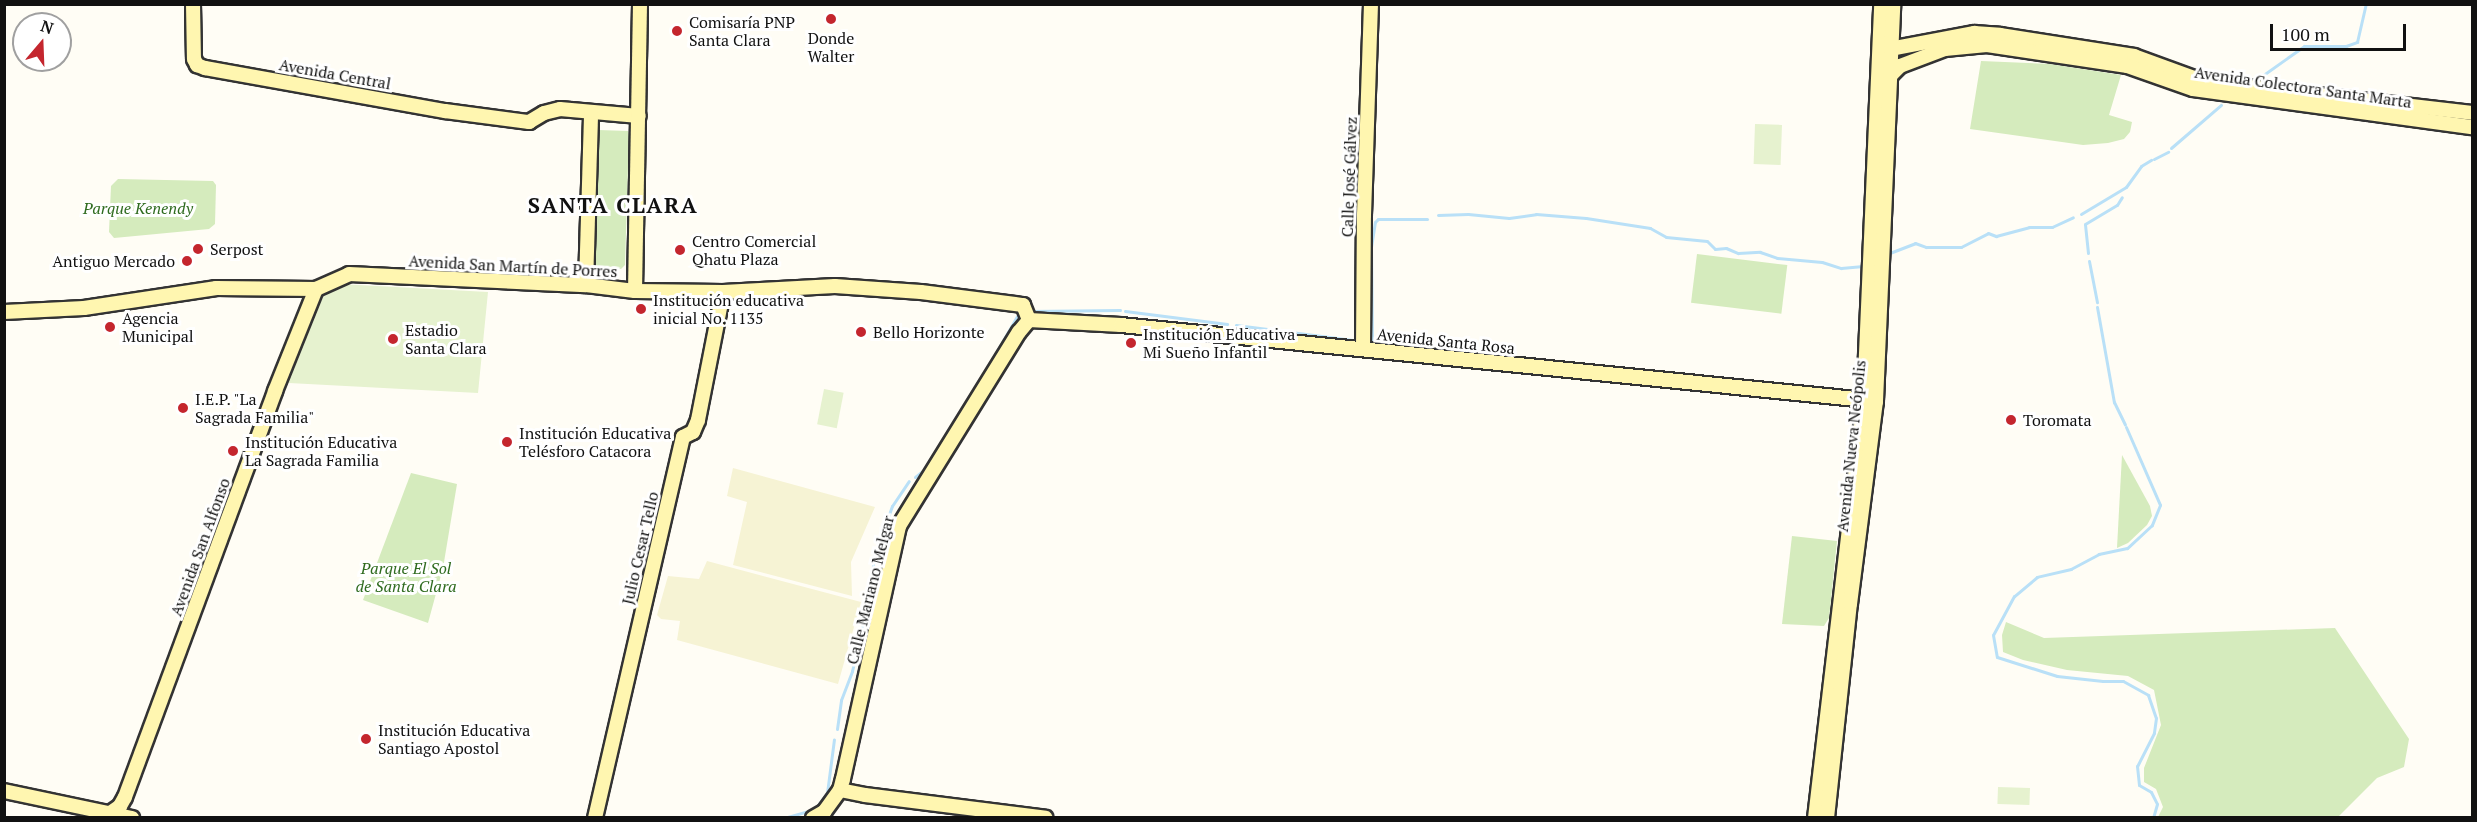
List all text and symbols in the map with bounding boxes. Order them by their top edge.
north arrow [12,12,72,72]
place label: Comisaría PNP Santa Clara [689,12,795,50]
marker: Donde Walter [824,12,838,26]
scale bar [2273,12,2410,50]
text: N [38,14,57,39]
text: 100 m [2281,22,2330,46]
marker: Comisaría PNP Santa Clara [670,24,684,38]
place label: Donde Walter [808,28,854,66]
street label: Avenida Central [278,55,392,93]
street label: Avenida Colectora Santa Marta [2193,62,2413,112]
street label: Calle José Gálvez [1337,116,1361,238]
district label: SANTA CLARA [528,192,698,218]
park label: Parque Kenendy [83,198,193,218]
place label: Centro Comercial Qhatu Plaza [692,231,816,269]
place label: Serpost [210,239,264,259]
marker: Serpost [191,242,205,256]
marker: Centro Comercial Qhatu Plaza [673,243,687,257]
place label: Antiguo Mercado [52,251,175,271]
street label: Avenida San Martín de Porres [408,251,618,281]
marker: Antiguo Mercado [180,254,194,268]
place label: Institución educativa inicial No. 1135 [653,290,804,328]
marker: Institución educativa inicial No. 1135 [634,302,648,316]
place label: Agencia Municipal [122,308,194,346]
marker: Agencia Municipal [103,320,117,334]
place label: Estadio Santa Clara [405,320,486,358]
place label: Bello Horizonte [873,322,985,342]
place label: Institución Educativa Mi Sueño Infantil [1143,324,1295,362]
street label: Avenida Santa Rosa [1376,324,1516,358]
marker: Bello Horizonte [854,325,868,339]
marker: Estadio Santa Clara [386,332,400,346]
marker: Institución Educativa Mi Sueño Infantil [1124,336,1138,350]
street label: Avenida Nueva Neópolis [1832,359,1870,533]
place label: I.E.P. "La Sagrada Familia" [195,389,314,427]
marker: I.E.P. "La Sagrada Familia" [176,401,190,415]
place label: Toromata [2023,410,2092,430]
marker: Toromata [2004,413,2018,427]
place label: Institución Educativa Telésforo Catacora [519,423,671,461]
place label: Institución Educativa La Sagrada Familia [245,432,397,470]
marker: Institución Educativa Telésforo Catacora [500,435,514,449]
marker: Institución Educativa La Sagrada Familia [226,444,240,458]
street label: Avenida San Alfonso [166,475,234,619]
street label: Julio Cesar Tello [618,490,662,606]
street label: Calle Mariano Melgar [842,514,898,666]
park label: Parque El Sol de Santa Clara [355,558,457,596]
place label: Institución Educativa Santiago Apostol [378,720,530,758]
marker: Institución Educativa Santiago Apostol [359,732,373,746]

